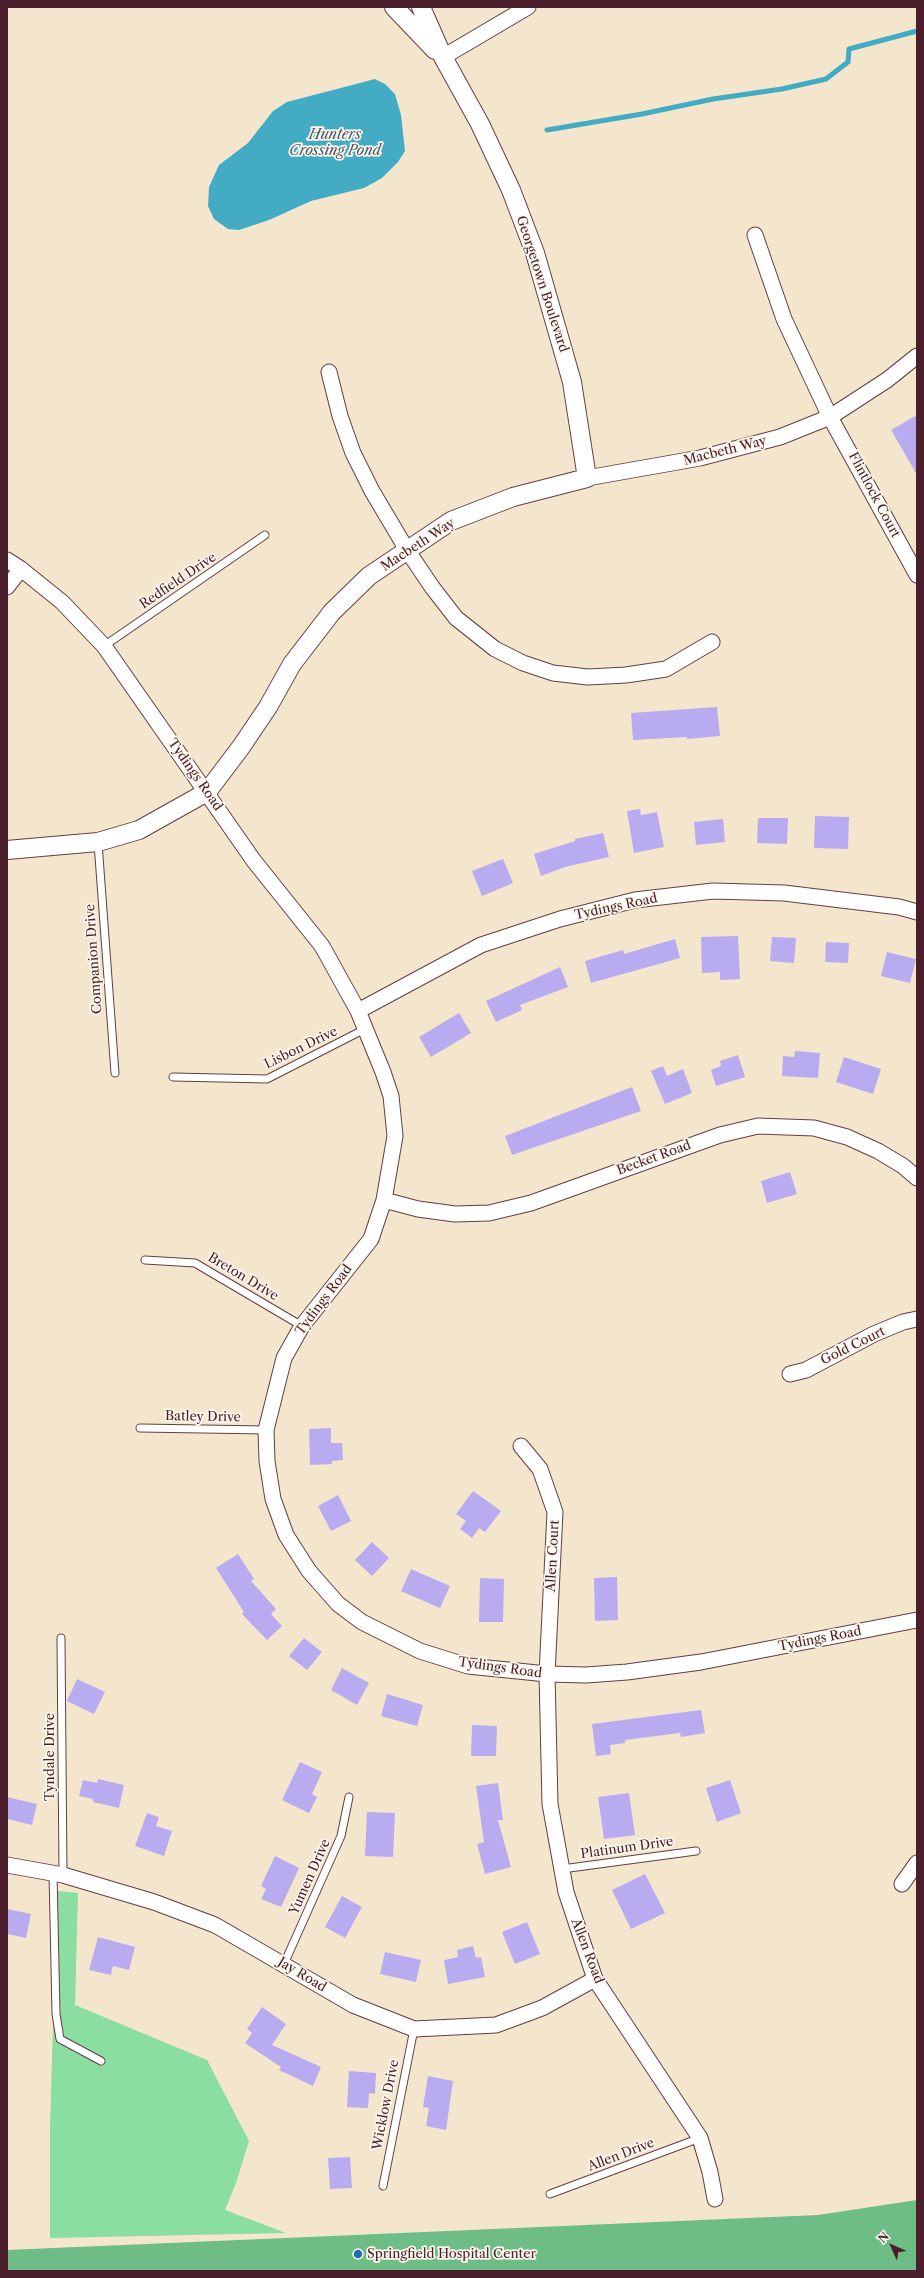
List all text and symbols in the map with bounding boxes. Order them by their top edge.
water label: Hunters Crossing Pond [289,127,381,160]
street label: Georgetown Boulevard [513,214,571,354]
street label: Macbeth Way [682,433,768,469]
street label: Flintlock Court [845,450,903,540]
street label: Macbeth Way [378,515,458,575]
street label: Redfield Drive [137,550,219,612]
street label: Tydings Road [164,736,226,814]
street label: Tydings Road [573,891,659,923]
street label: Companion Drive [82,903,106,1015]
street label: Lisbon Drive [262,1024,340,1072]
street label: Becket Road [615,1137,693,1179]
street label: Breton Drive [205,1250,281,1304]
street label: Tydings Road [292,1262,356,1338]
street label: Gold Court [818,1324,888,1368]
street label: Batley Drive [165,1409,241,1425]
street label: Allen Court [543,1519,563,1593]
street label: Tydings Road [777,1623,863,1655]
street label: Tydings Road [457,1654,543,1682]
street label: Tyndale Drive [42,1713,58,1801]
street label: Platinum Drive [580,1834,674,1862]
street label: Yumen Drive [286,1837,334,1917]
street label: Allen Road [567,1916,607,1986]
street label: Jay Road [275,1954,329,1996]
street label: Wicklow Drive [370,2058,402,2152]
street label: Allen Drive [586,2135,656,2175]
north arrow [872,2226,912,2266]
text: N [875,2229,892,2246]
place label: Springfield Hospital Center [367,2246,536,2262]
marker: Springfield Hospital Center [352,2248,364,2260]

